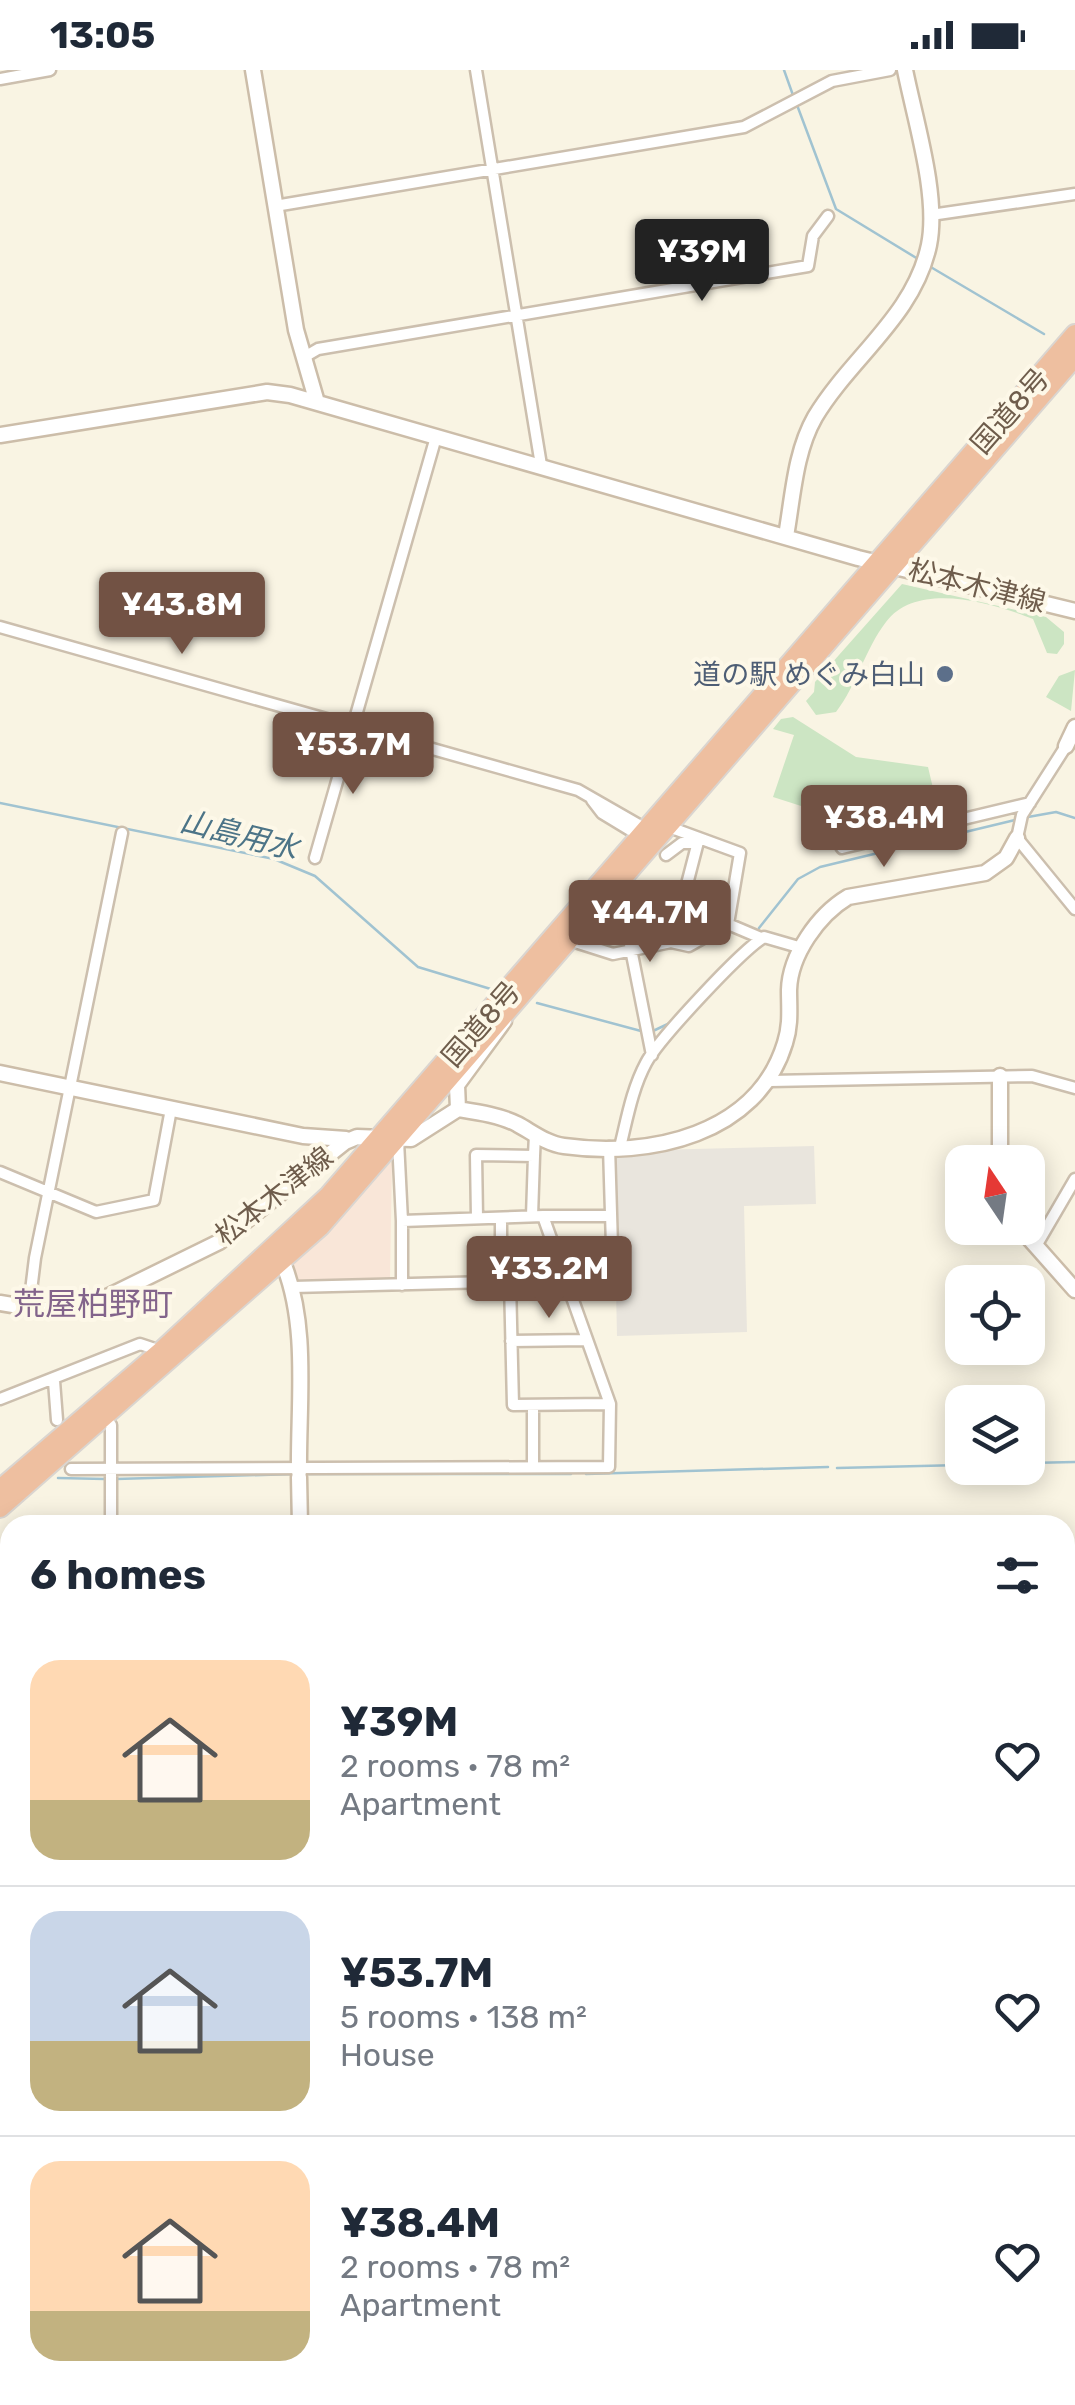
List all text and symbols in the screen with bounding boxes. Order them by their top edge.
text: 13:05 [50,12,155,58]
pin: ¥39M [643,219,761,304]
text: ¥39M [657,232,747,270]
street label: 国道8号 [964,362,1056,460]
street label: 松本木津線 [905,553,1049,619]
pin: ¥43.8M [101,572,263,657]
text: ¥43.8M [121,585,243,623]
place label: 道の駅 めぐみ白山 [693,658,925,691]
marker: 道の駅 めぐみ白山 [934,663,956,685]
pin: ¥53.7M [272,712,434,797]
text: ¥53.7M [295,725,411,763]
pin: ¥38.4M [803,785,965,870]
text: ¥38.4M [823,798,945,836]
water label: 山島用水 [176,803,304,868]
pin: ¥44.7M [569,880,731,965]
text: ¥44.7M [591,893,709,931]
street label: 国道8号 [435,975,527,1073]
street label: 松本木津線 [209,1140,339,1252]
north arrow [945,1145,1045,1245]
map controls [945,1145,1045,1485]
pin: ¥33.2M [468,1236,630,1321]
text: ¥33.2M [489,1249,609,1287]
button: locate [945,1265,1045,1365]
district label: 荒屋柏野町 [13,1285,173,1323]
button: layers [945,1385,1045,1485]
icon: filters [990,1548,1045,1603]
text: 6 homes [30,1550,206,1600]
text: ¥39M [340,1697,458,1747]
icon: home [110,1700,230,1820]
icon: heart [990,1733,1045,1788]
text: 2 rooms · 78 m² [340,1747,570,1785]
text: Apartment [340,1785,501,1823]
text: ¥53.7M [340,1948,493,1998]
icon: home [110,1951,230,2071]
icon: heart [990,1984,1045,2039]
text: 5 rooms · 138 m² [340,1998,587,2036]
text: House [340,2036,435,2074]
text: ¥38.4M [340,2198,500,2248]
icon: home [110,2201,230,2321]
icon: heart [990,2234,1045,2289]
text: 2 rooms · 78 m² [340,2248,570,2286]
text: Apartment [340,2286,501,2324]

